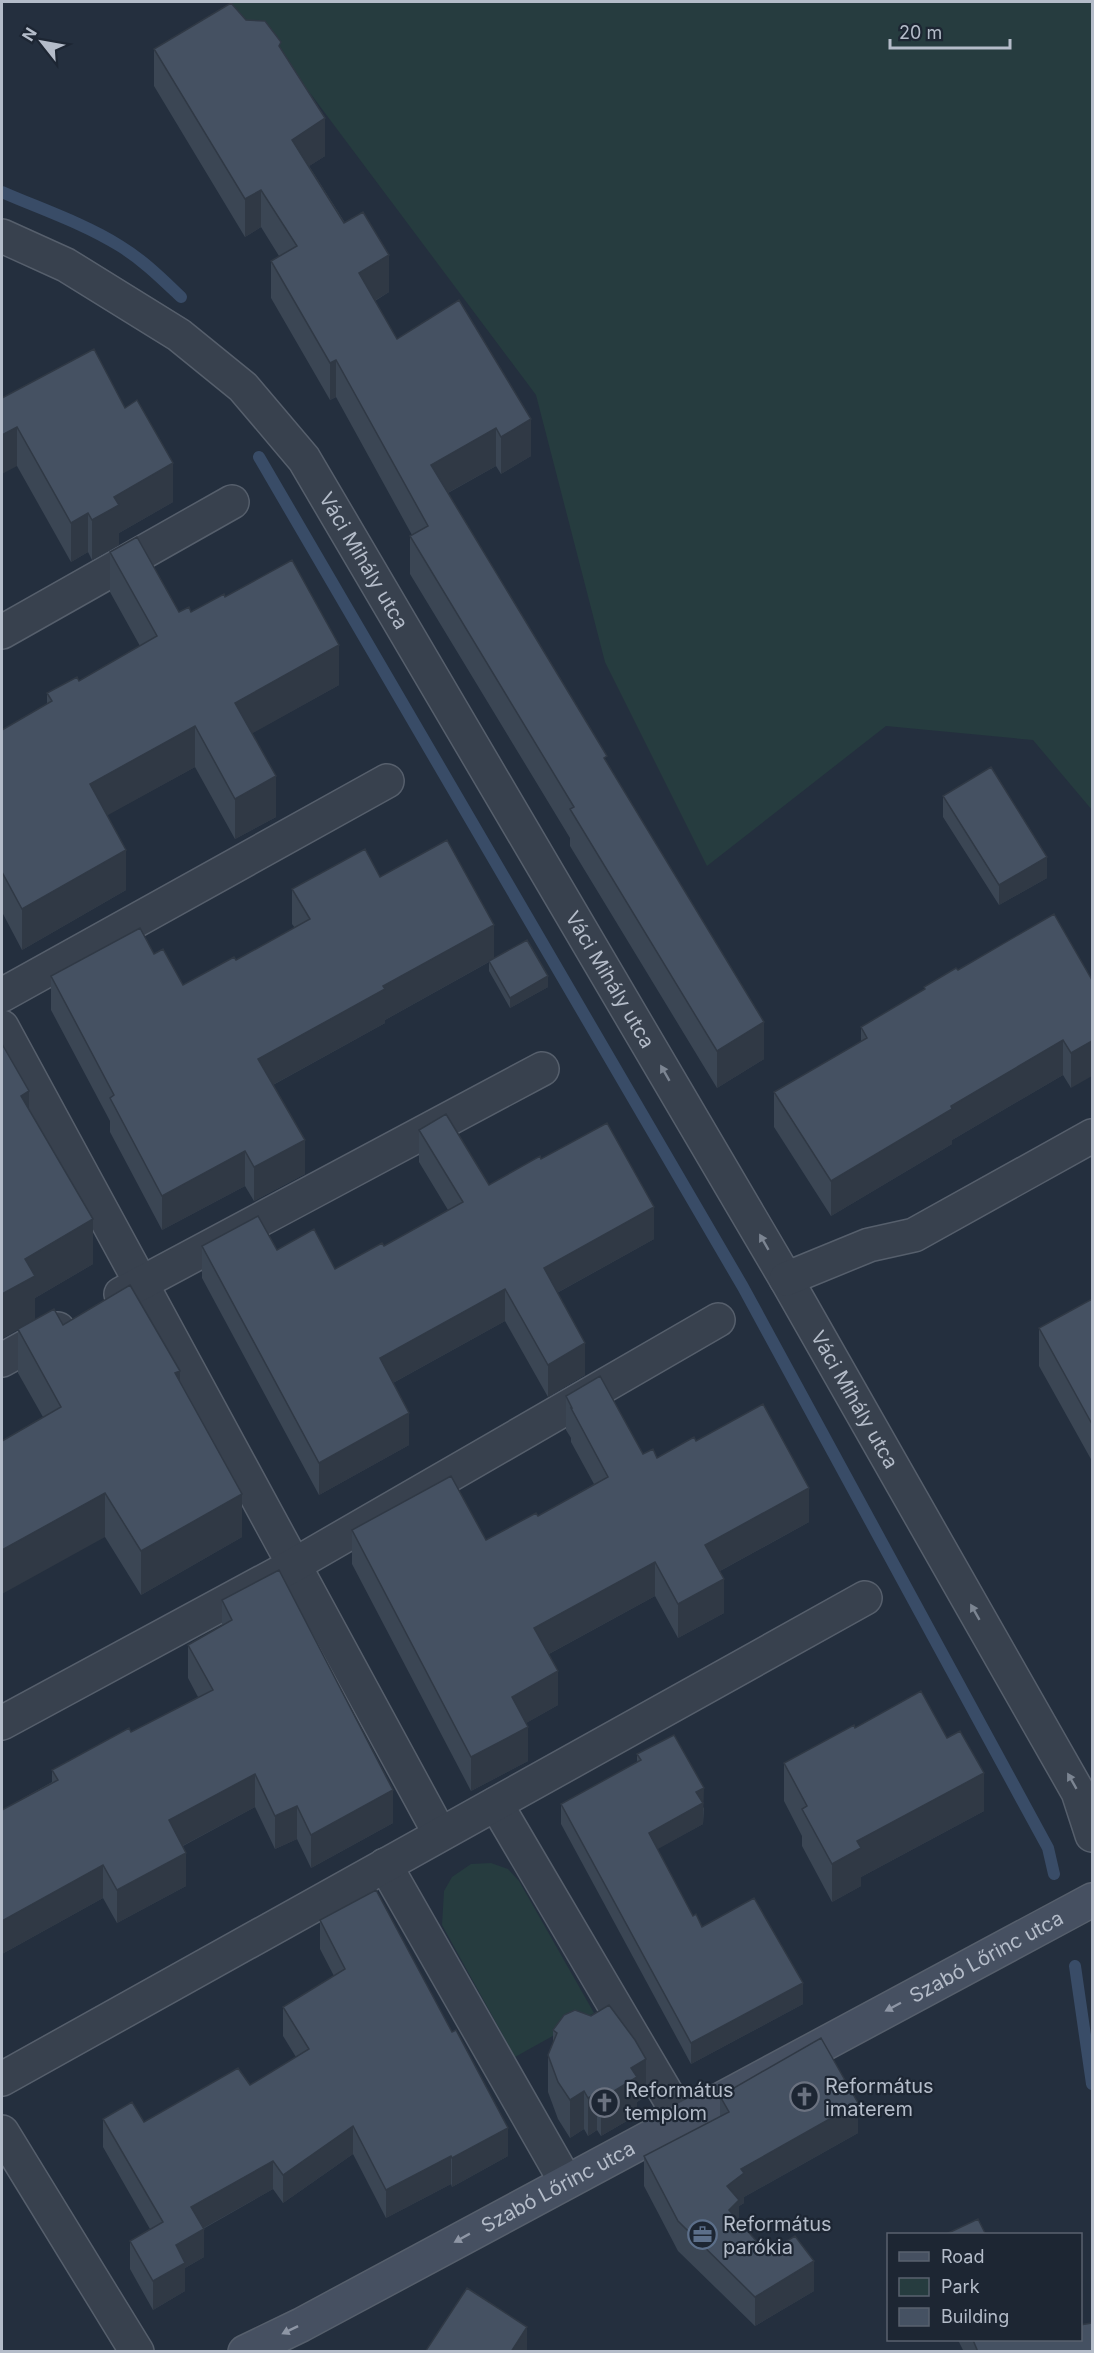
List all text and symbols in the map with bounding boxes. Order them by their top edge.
north arrow [12,12,72,72]
scale bar [890,12,1010,50]
text: 20 m [899,22,942,43]
text: N [17,24,41,45]
street label: Váci Mihály utca [314,488,413,634]
street label: Váci Mihály utca [560,907,660,1052]
one-way arrow [660,1065,671,1081]
one-way arrow [758,1234,769,1250]
street label: Váci Mihály utca [806,1326,903,1473]
one-way arrow [969,1604,980,1620]
one-way arrow [1067,1772,1077,1789]
street label: Szabó Lőrinc utca [905,1906,1067,2008]
one-way arrow [884,2002,901,2012]
place label: Református imaterem [825,2074,934,2121]
place label: Református templom [625,2078,734,2125]
church icon: Református imaterem [788,2081,820,2113]
church icon: Református templom [588,2086,620,2118]
street label: Szabó Lőrinc utca [477,2136,639,2238]
place label: Református parókia [723,2212,832,2259]
office icon: Református parókia [686,2219,718,2251]
one-way arrow [453,2233,470,2243]
legend [887,2233,1082,2341]
text: Road [941,2246,984,2267]
text: Park [941,2276,980,2297]
text: Building [941,2306,1009,2327]
one-way arrow [282,2326,299,2335]

